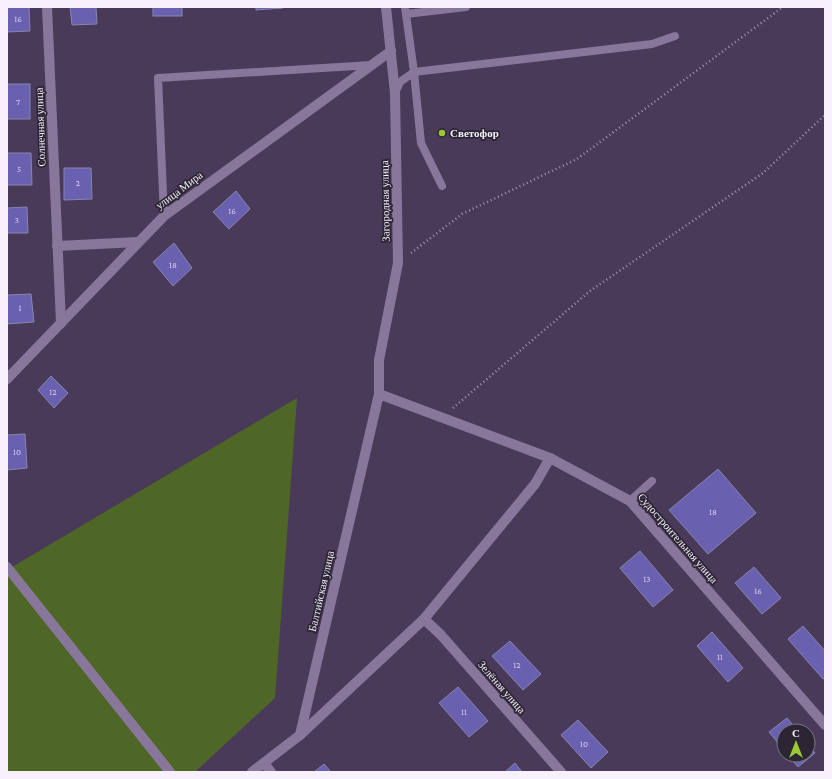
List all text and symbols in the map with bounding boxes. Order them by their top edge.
house number: 16 [14,14,22,24]
street label: Солнечная улица [33,87,47,167]
house number: 7 [16,97,20,107]
place label: Светофор [450,127,499,139]
marker: Светофор [437,128,447,138]
street label: Загородная улица [378,160,392,242]
house number: 5 [17,164,21,174]
street label: улица Мира [153,169,205,211]
house number: 2 [76,178,80,188]
house number: 16 [228,206,236,216]
house number: 3 [15,215,19,225]
house number: 18 [169,260,177,270]
house number: 1 [19,303,22,313]
house number: 12 [49,387,57,397]
house number: 10 [13,447,21,457]
street label: Судостроительная улица [636,491,720,585]
house number: 18 [709,507,717,517]
street label: Балтийская улица [306,549,336,633]
house number: 13 [643,574,651,584]
house number: 16 [754,586,762,596]
house number: 11 [717,652,723,662]
street label: Зелёная улица [476,658,528,716]
house number: 12 [513,660,521,670]
house number: 11 [461,707,467,717]
north arrow [776,723,816,763]
text: С [792,727,800,739]
house number: 10 [580,739,588,749]

